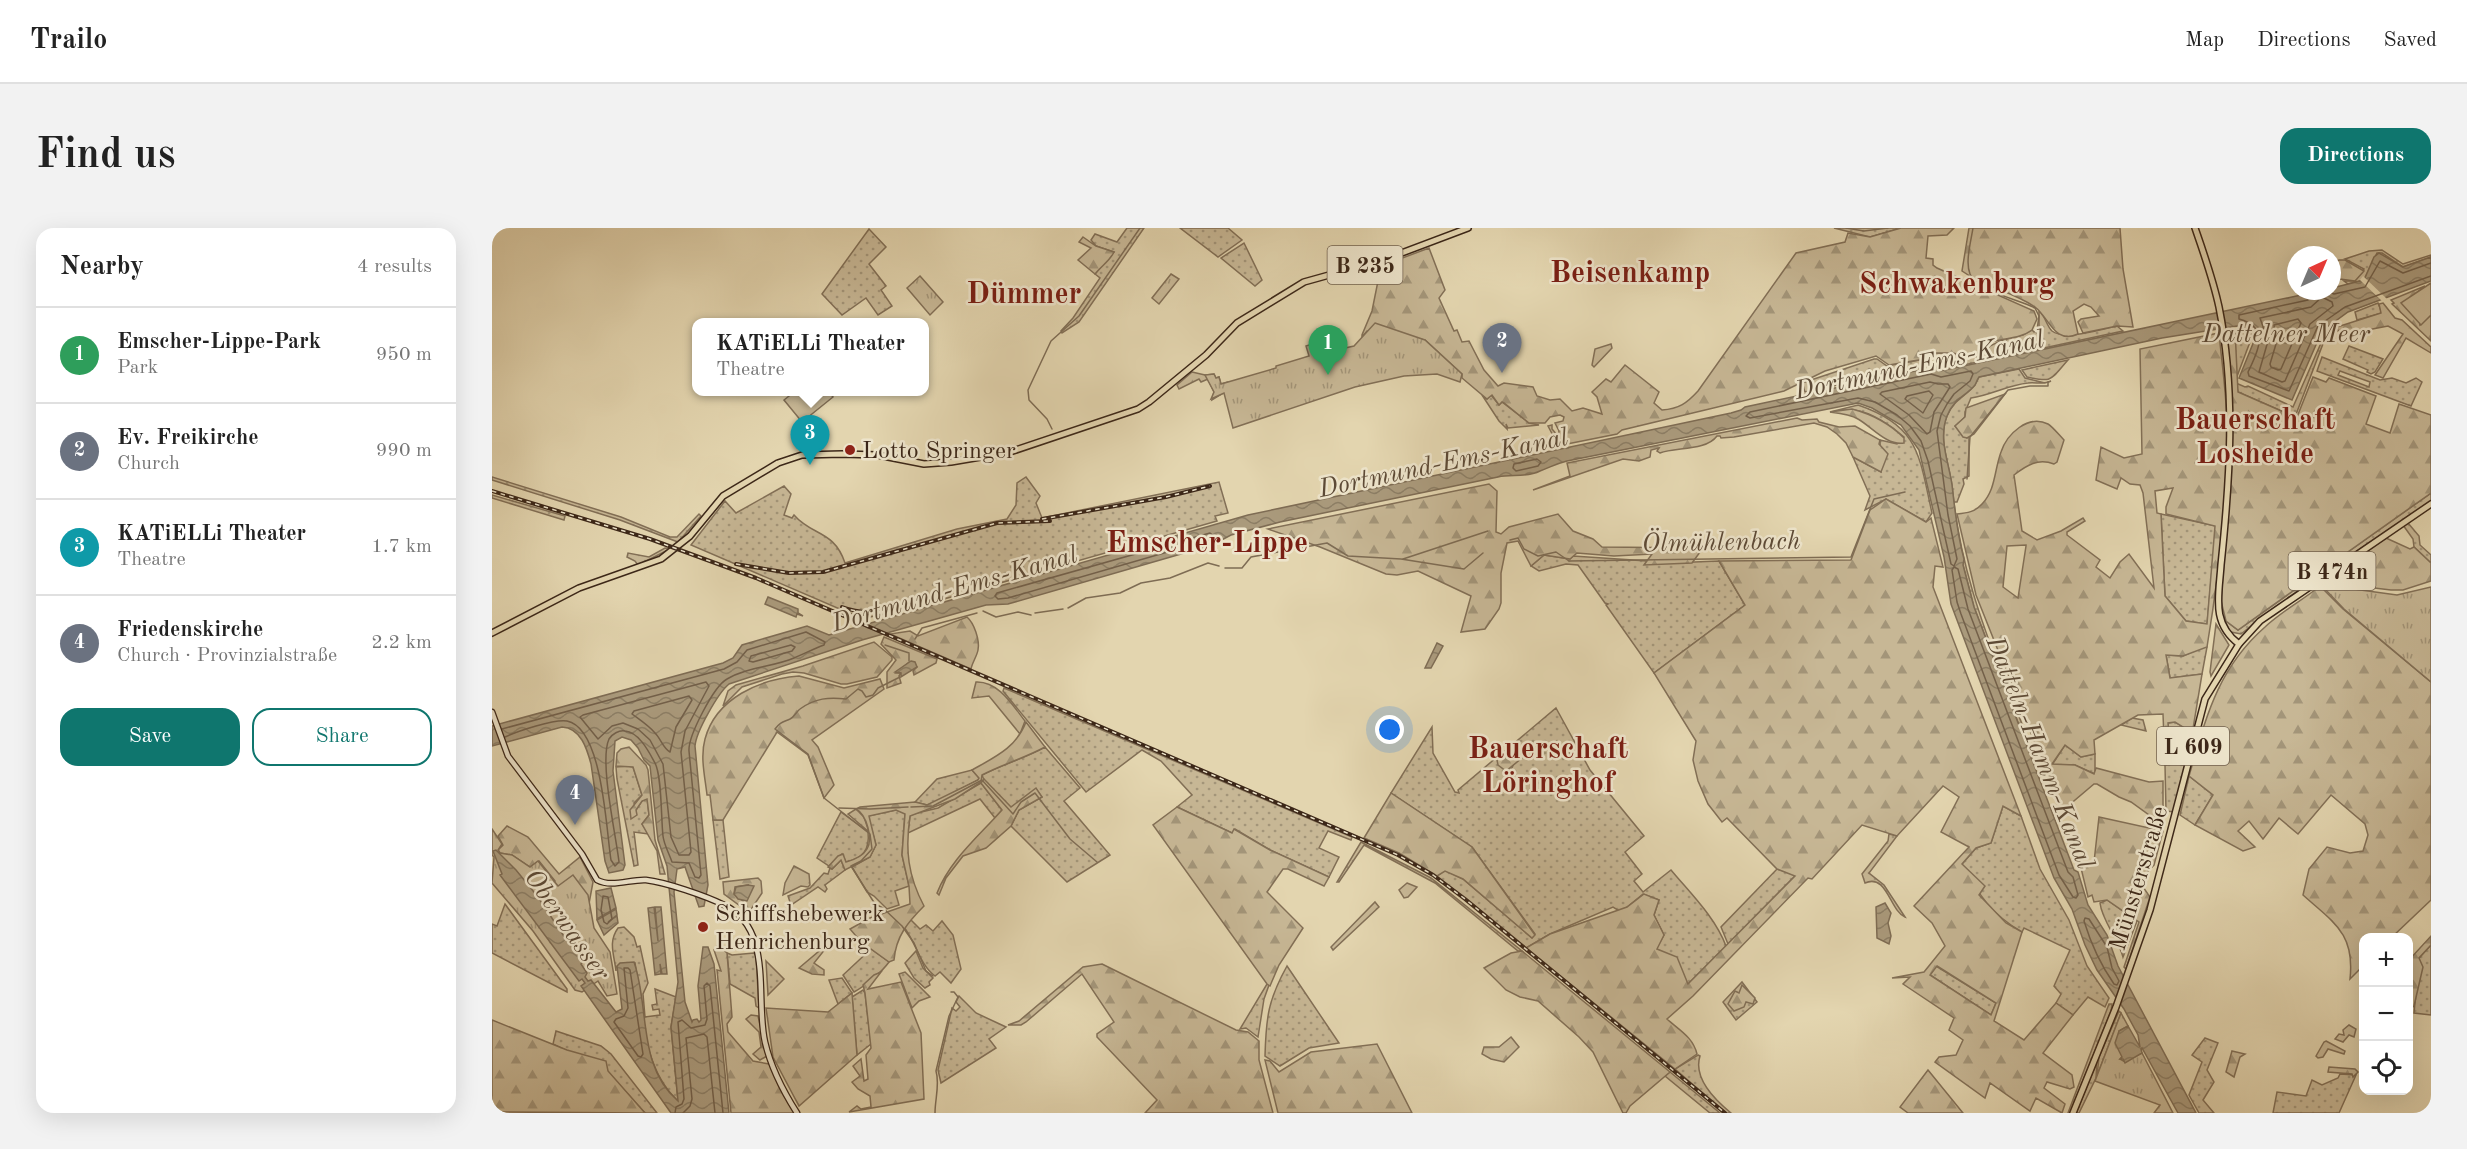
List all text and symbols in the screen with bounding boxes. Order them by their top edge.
text: Trailo [30,27,107,55]
text: Map [2185,30,2224,51]
text: Directions [2257,30,2351,51]
text: Saved [2384,30,2437,51]
button: Directions [2280,128,2431,184]
text: Find us [36,135,175,177]
road number: B 235 [1328,246,1402,284]
north arrow [2287,246,2341,300]
text: Nearby [60,254,144,280]
text: 4 results [357,257,432,277]
district label: Beisenkamp [1550,259,1710,289]
district label: Schwakenburg [1859,270,2056,300]
district label: Dümmer [966,280,1082,310]
popup [692,318,929,396]
water label: Dattelner Meer [2201,322,2371,348]
pin: 2 [1482,324,1522,373]
pin: 1 [1308,326,1348,375]
water label: Dortmund-Ems-Kanal [1791,327,2047,405]
text: Emscher-Lippe-Park [117,331,321,353]
text: KATiELLi Theater [716,333,905,355]
text: 1 [74,345,85,365]
text: 950 m [376,345,432,365]
text: Park [117,358,158,378]
text: Theatre [716,360,785,380]
district label: Bauerschaft Losheide [2175,406,2335,470]
pin: 3 [790,416,830,465]
water label: Dortmund-Ems-Kanal [1315,425,1571,503]
text: Ev. Freikirche [117,427,259,449]
place label: Lotto Springer [862,440,1016,464]
text: 2 [74,441,85,461]
text: 990 m [376,441,432,461]
marker: Lotto Springer [843,443,857,457]
text: Church [117,454,180,474]
text: KATiELLi Theater [117,523,306,545]
water label: Ölmühlenbach [1641,525,1801,557]
district label: Emscher-Lippe [1106,529,1308,559]
text: 3 [74,537,85,557]
text: 1.7 km [371,537,432,557]
water label: Dortmund-Ems-Kanal [828,542,1081,638]
text: Theatre [117,550,186,570]
road number: B 474n [2288,552,2376,590]
text: Friedenskirche [117,619,263,641]
water label: Datteln-Hamm-Kanal [1980,632,2098,873]
text: 4 [74,633,85,653]
text: 2.2 km [371,633,432,653]
text: Church · Provinzialstraße [117,646,337,666]
button: Save [60,708,240,766]
button: Share [252,708,432,766]
your location [1375,715,1404,744]
road number: L 609 [2157,727,2229,765]
district label: Bauerschaft Löringhof [1468,735,1628,799]
pin: 4 [556,776,595,825]
street label: Münsterstraße [2107,803,2173,954]
water label: Oberwasser [519,865,614,986]
place label: Schiffshebewerk Henrichenburg [715,903,884,955]
marker: Schiffshebewerk Henrichenburg [696,920,710,934]
map controls [2359,933,2413,1095]
button: + [2359,933,2413,987]
button: − [2359,987,2413,1041]
button: locate [2359,1041,2413,1095]

